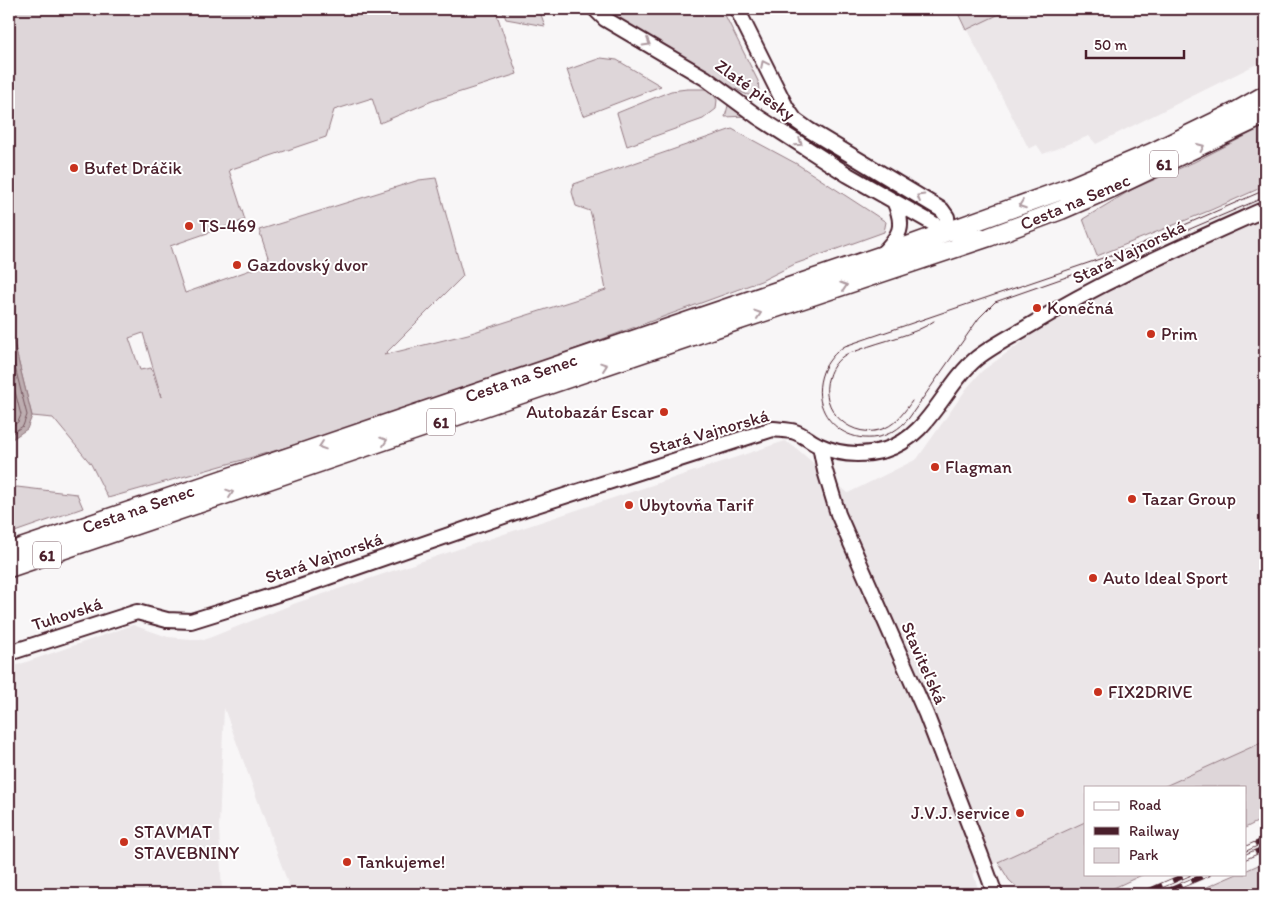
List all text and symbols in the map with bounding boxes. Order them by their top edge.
scale bar [1086,28,1184,60]
text: 50 m [1094,36,1127,54]
one-way arrow [642,37,651,46]
street label: Zlaté piesky [711,54,800,126]
one-way arrow [760,60,770,69]
one-way arrow [794,137,803,147]
one-way arrow [1196,143,1205,153]
road number: 61 [1150,150,1178,178]
place label: Bufet Dráčik [84,157,183,179]
marker: Bufet Dráčik [68,162,80,174]
street label: Cesta na Senec [1017,169,1133,235]
one-way arrow [917,193,926,203]
one-way arrow [1019,199,1027,209]
place label: TS-469 [199,215,256,237]
street label: Stará Vajnorská [1069,215,1190,289]
marker: TS-469 [183,220,195,232]
place label: Gazdovský dvor [247,254,368,276]
marker: Gazdovský dvor [231,259,243,271]
one-way arrow [839,282,847,292]
place label: Konečná [1047,297,1114,319]
marker: Konečná [1031,302,1043,314]
one-way arrow [754,310,762,320]
place label: Prim [1161,323,1198,345]
marker: Prim [1145,328,1157,340]
street label: Cesta na Senec [462,349,580,407]
one-way arrow [600,362,608,372]
place label: Autobazár Escar [526,401,655,423]
street label: Stará Vajnorská [647,404,772,460]
marker: Autobazár Escar [658,406,670,418]
road number: 61 [427,408,455,436]
one-way arrow [380,437,388,447]
one-way arrow [319,440,327,450]
place label: Flagman [945,456,1012,478]
marker: Flagman [929,461,941,473]
street label: Cesta na Senec [79,480,197,538]
place label: Tazar Group [1142,488,1236,510]
one-way arrow [226,489,234,499]
marker: Tazar Group [1126,493,1138,505]
place label: Ubytovňa Tarif [639,494,754,516]
marker: Ubytovňa Tarif [623,499,635,511]
street label: Stará Vajnorská [262,527,386,588]
road number: 61 [33,542,61,568]
place label: Auto Ideal Sport [1103,567,1228,589]
marker: Auto Ideal Sport [1087,572,1099,584]
street label: Tuhovská [29,592,106,636]
street label: Staviteľská [896,618,952,708]
place label: FIX2DRIVE [1108,681,1192,703]
marker: FIX2DRIVE [1092,686,1104,698]
legend [1084,786,1246,876]
text: Road [1129,796,1162,814]
place label: J.V.J. service [911,802,1010,824]
marker: J.V.J. service [1014,807,1026,819]
place label: STAVMAT STAVEBNINY [134,821,240,864]
text: Railway [1129,822,1179,840]
marker: STAVMAT STAVEBNINY [118,836,130,848]
text: Park [1129,846,1159,864]
place label: Tankujeme! [357,851,445,873]
marker: Tankujeme! [341,856,353,868]

